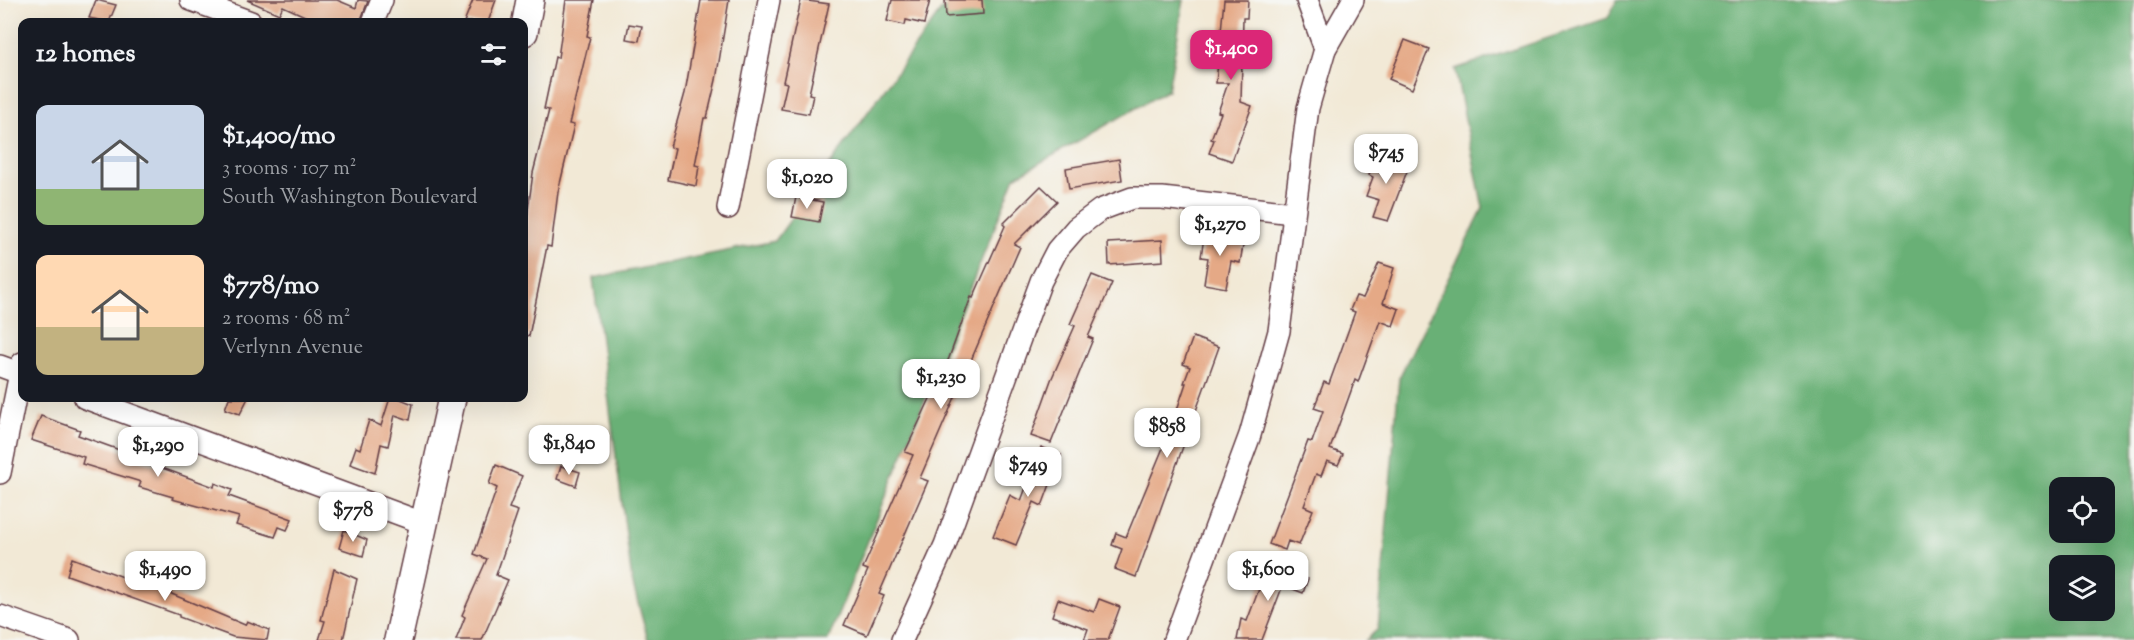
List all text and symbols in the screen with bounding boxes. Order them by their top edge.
pin: $1,400 [1182,30,1280,81]
text: $1,400 [1204,35,1258,64]
text: 12 homes [36,36,135,73]
icon: filters [477,38,510,71]
text: $1,400/mo [222,118,336,155]
icon: home [84,129,156,201]
pin: $745 [1350,134,1422,185]
text: $745 [1368,139,1404,168]
text: 3 rooms · 107 m² [222,155,356,184]
pin: $1,020 [758,159,856,210]
text: $1,020 [781,164,833,193]
text: South Washington Boulevard [222,184,478,213]
pin: $1,270 [1171,206,1269,257]
text: $1,270 [1194,211,1246,240]
text: $778/mo [222,268,319,305]
icon: home [84,279,156,351]
text: 2 rooms · 68 m² [222,305,350,334]
text: Verlynn Avenue [222,334,363,363]
pin: $1,230 [892,359,990,410]
text: $1,230 [916,364,966,393]
pin: $858 [1131,408,1203,459]
text: $858 [1148,413,1186,442]
pin: $1,840 [520,425,618,476]
pin: $1,290 [109,427,207,478]
text: $1,840 [543,430,595,459]
text: $1,290 [132,432,184,461]
pin: $749 [992,447,1064,498]
text: $749 [1009,452,1047,481]
map controls [2049,477,2115,621]
button: locate [2049,477,2115,543]
pin: $778 [317,492,389,543]
text: $778 [333,497,373,526]
pin: $1,490 [116,551,214,602]
pin: $1,600 [1219,551,1317,602]
button: layers [2049,555,2115,621]
text: $1,490 [139,556,191,585]
text: $1,600 [1241,556,1295,585]

